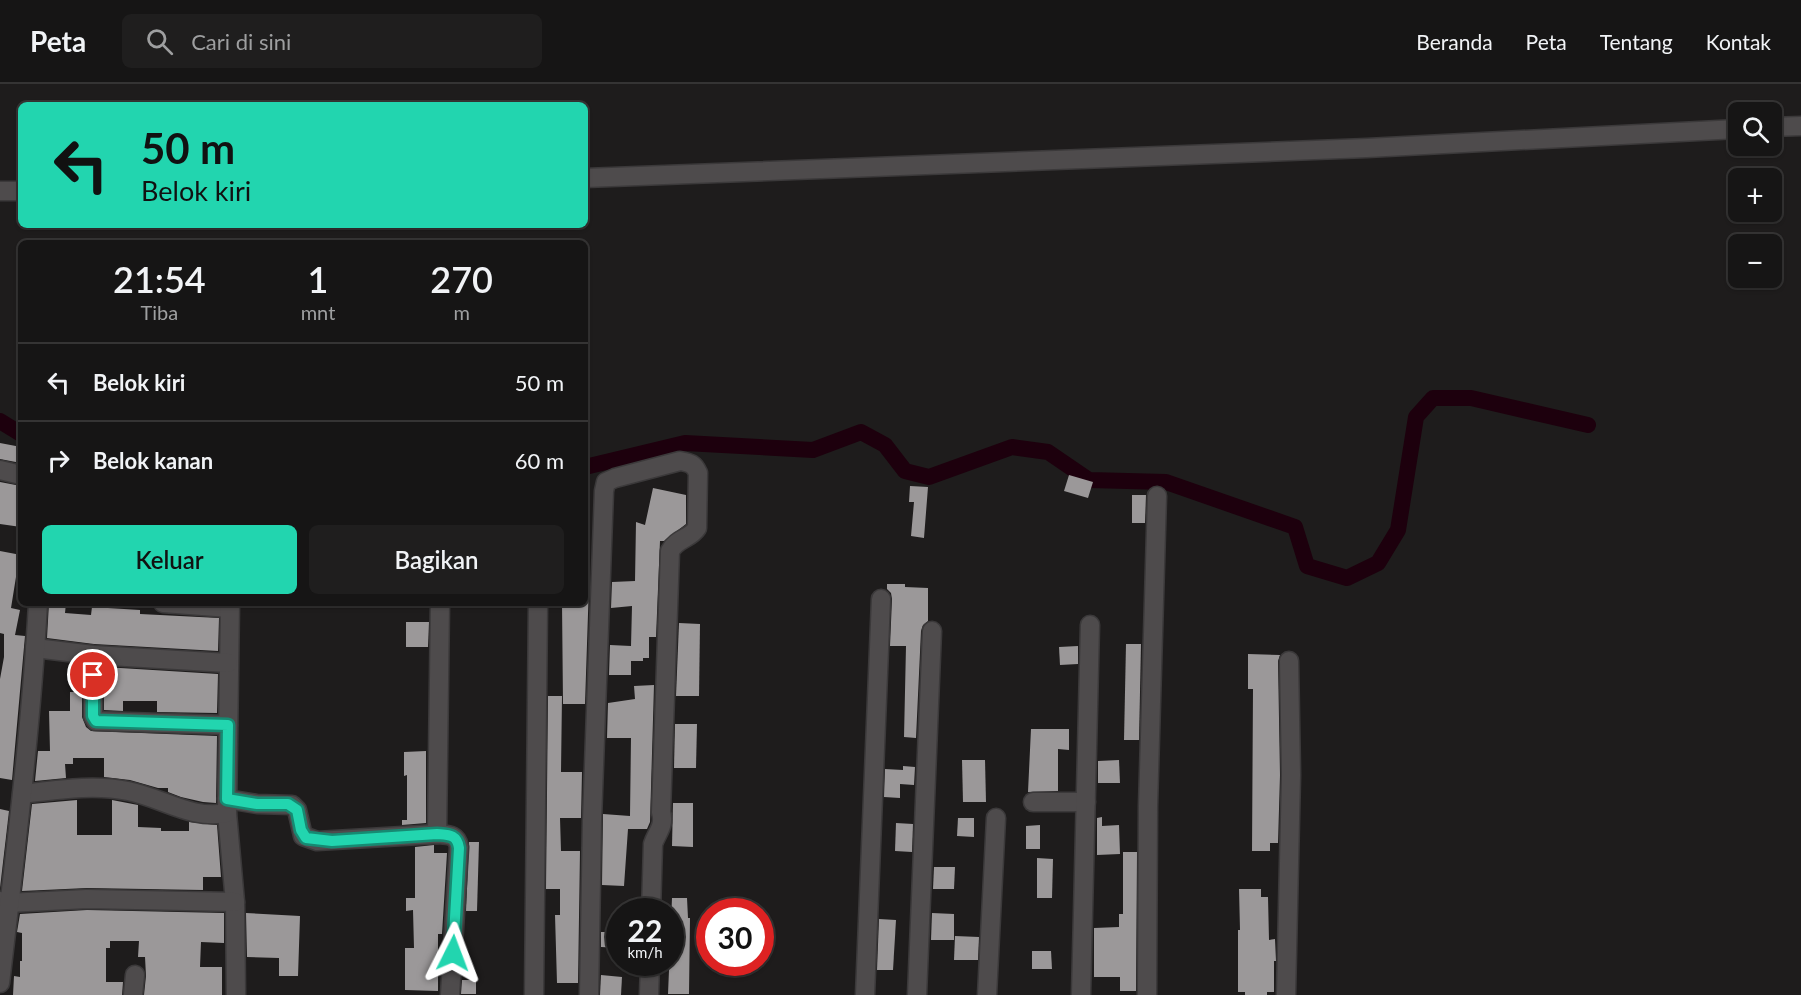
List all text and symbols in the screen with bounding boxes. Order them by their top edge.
search box [122,14,542,68]
text: Peta [30,24,86,58]
icon: search [143,25,176,58]
text: Cari di sini [191,28,291,55]
text: Beranda [1416,29,1493,54]
text: Peta [1526,29,1567,54]
text: Tentang [1600,29,1673,54]
text: Kontak [1706,29,1771,54]
map controls [1728,102,1782,288]
button: search [1728,102,1782,156]
text: 50 m [141,123,235,173]
icon: left [42,126,120,204]
button: + [1728,168,1782,222]
text: Belok kiri [141,174,251,207]
button: − [1728,234,1782,288]
text: 21:54 [113,257,206,301]
text: 1 [308,257,328,301]
text: 270 [430,257,493,301]
text: Tiba [140,300,178,324]
text: mnt [301,300,335,324]
text: m [453,300,470,324]
icon: left [42,366,75,399]
text: Belok kiri [93,369,185,396]
text: 50 m [515,369,564,396]
icon: right [42,444,75,477]
text: Belok kanan [93,447,213,474]
text: 60 m [515,447,564,474]
button: Keluar [42,525,297,594]
button: Bagikan [309,525,564,594]
pin [67,649,118,700]
icon: arrive [76,658,109,691]
speed limit sign: 30 [696,898,774,976]
text: 22 [628,912,662,948]
position arrow [421,921,485,985]
text: km/h [627,943,663,961]

